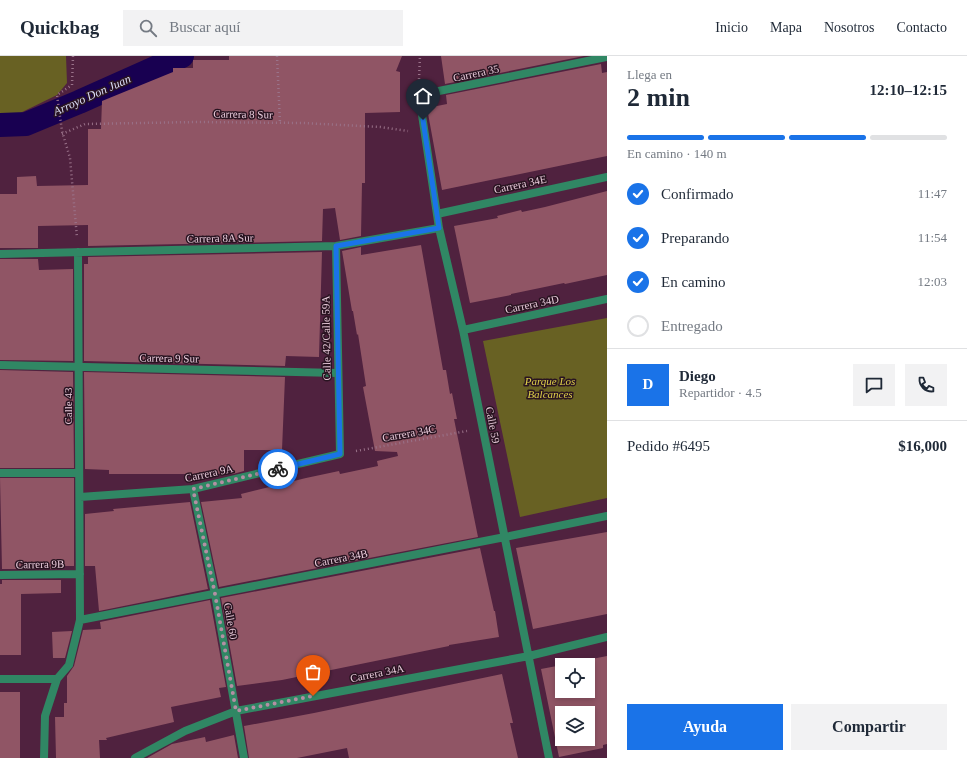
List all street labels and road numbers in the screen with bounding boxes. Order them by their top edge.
street label: Carrera 35 [452,62,501,84]
street label: Carrera 8 Sur [213,107,273,121]
street label: Carrera 34E [493,173,548,195]
street label: Carrera 8A Sur [187,231,254,245]
street label: Carrera 34D [504,292,560,316]
street label: Calle 42/Calle 59A [319,295,333,381]
street label: Carrera 9 Sur [139,351,199,365]
street label: Calle 43 [62,387,74,424]
street label: Calle 59 [484,406,503,445]
street label: Carrera 34C [381,422,437,444]
street label: Carrera 9A [184,462,234,484]
street label: Carrera 34B [313,547,369,569]
street label: Carrera 9B [16,558,64,570]
street label: Calle 60 [222,602,240,641]
street label: Carrera 34A [349,662,405,684]

